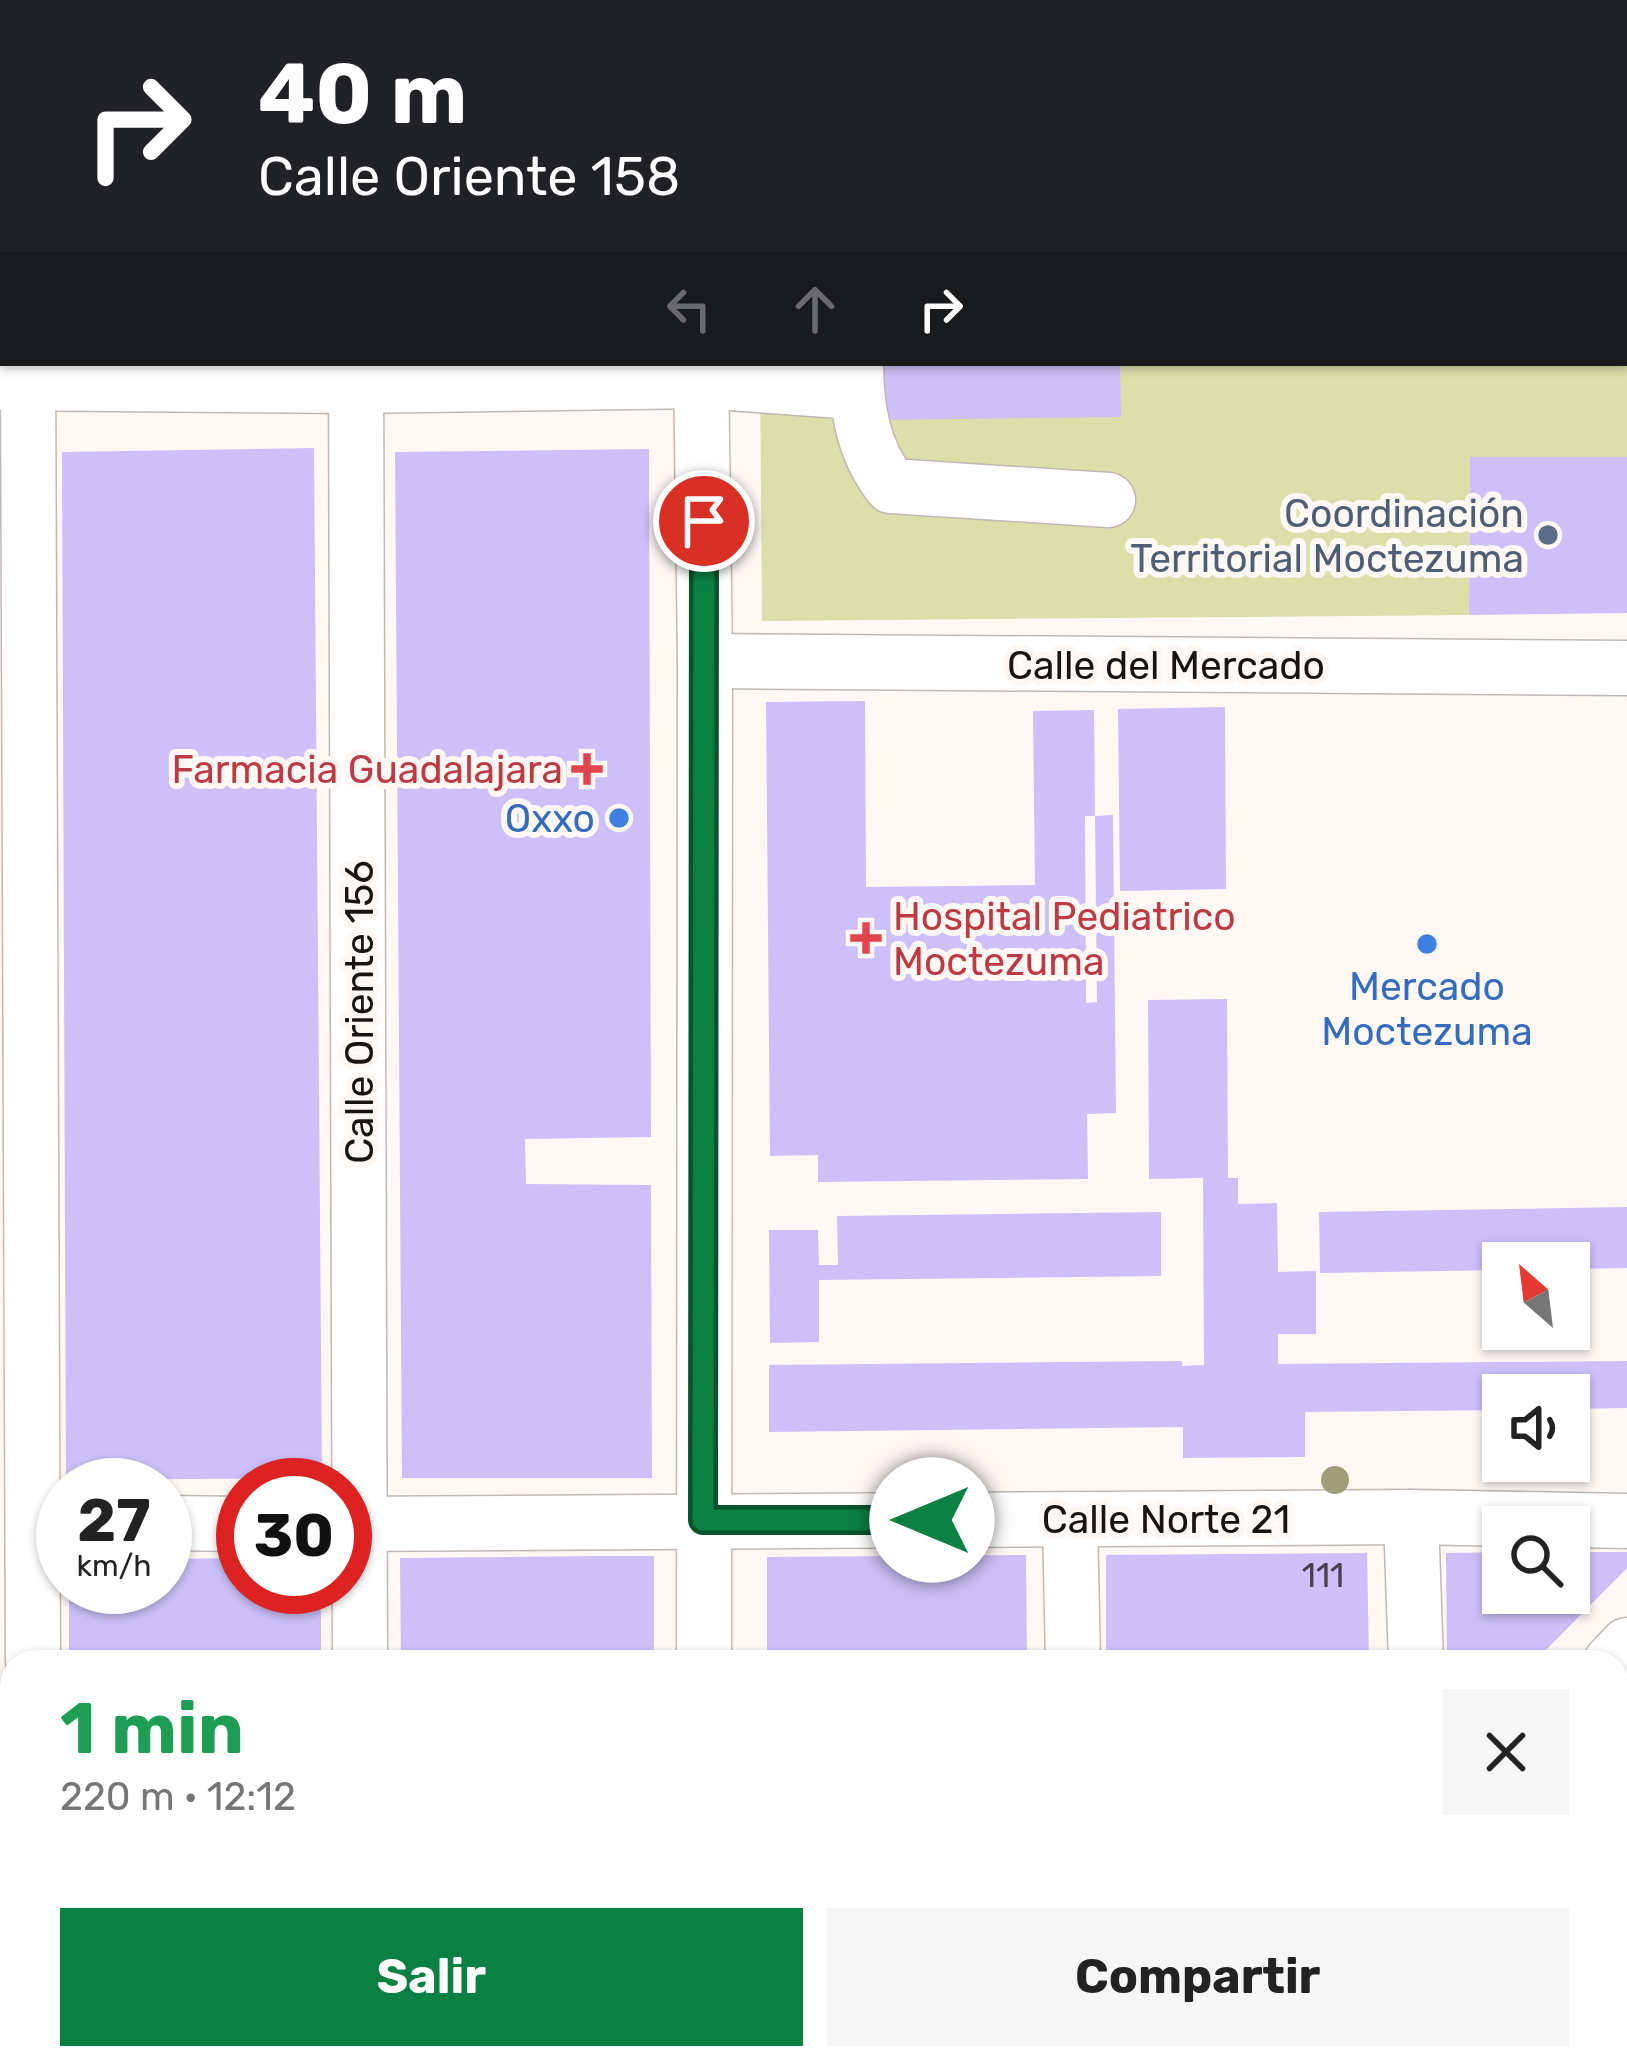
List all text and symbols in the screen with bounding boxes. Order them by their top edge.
text: 40 m [258,44,467,144]
icon: right [60,48,216,204]
text: Calle Oriente 158 [258,145,680,209]
icon: left [656,276,722,342]
icon: ahead [782,276,848,342]
icon: right [908,276,974,342]
pin [653,470,755,572]
icon: arrive [671,488,737,554]
place label: Coordinación Territorial Moctezuma [1130,491,1524,582]
marker: Coordinación Territorial Moctezuma [1535,522,1561,548]
street label: Calle del Mercado [1007,643,1325,689]
place label: Farmacia Guadalajara [172,747,563,793]
marker: Farmacia Guadalajara [574,756,600,782]
place label: Oxxo [505,796,595,842]
marker: Oxxo [606,805,632,831]
street label: Calle Oriente 156 [337,860,383,1164]
place label: Hospital Pediatrico Moctezuma [893,894,1236,985]
marker: Hospital Pediatrico Moctezuma [850,922,882,954]
marker: Mercado Moctezuma [1414,931,1440,957]
place label: Mercado Moctezuma [1321,964,1533,1055]
north arrow [1482,1242,1590,1350]
map controls [1482,1242,1590,1614]
button: sound [1482,1374,1590,1482]
position arrow [869,1457,995,1583]
speed limit sign: 30 [216,1458,372,1614]
text: 27 [77,1485,151,1556]
street label: Calle Norte 21 [1042,1497,1290,1543]
button: search [1482,1506,1590,1614]
text: km/h [77,1548,151,1584]
house number: 111 [1302,1556,1344,1595]
text: 1 min [60,1686,244,1771]
button: close [1443,1689,1569,1815]
text: 220 m · 12:12 [60,1774,296,1820]
button: Salir [60,1908,803,2046]
button: Compartir [827,1908,1569,2046]

